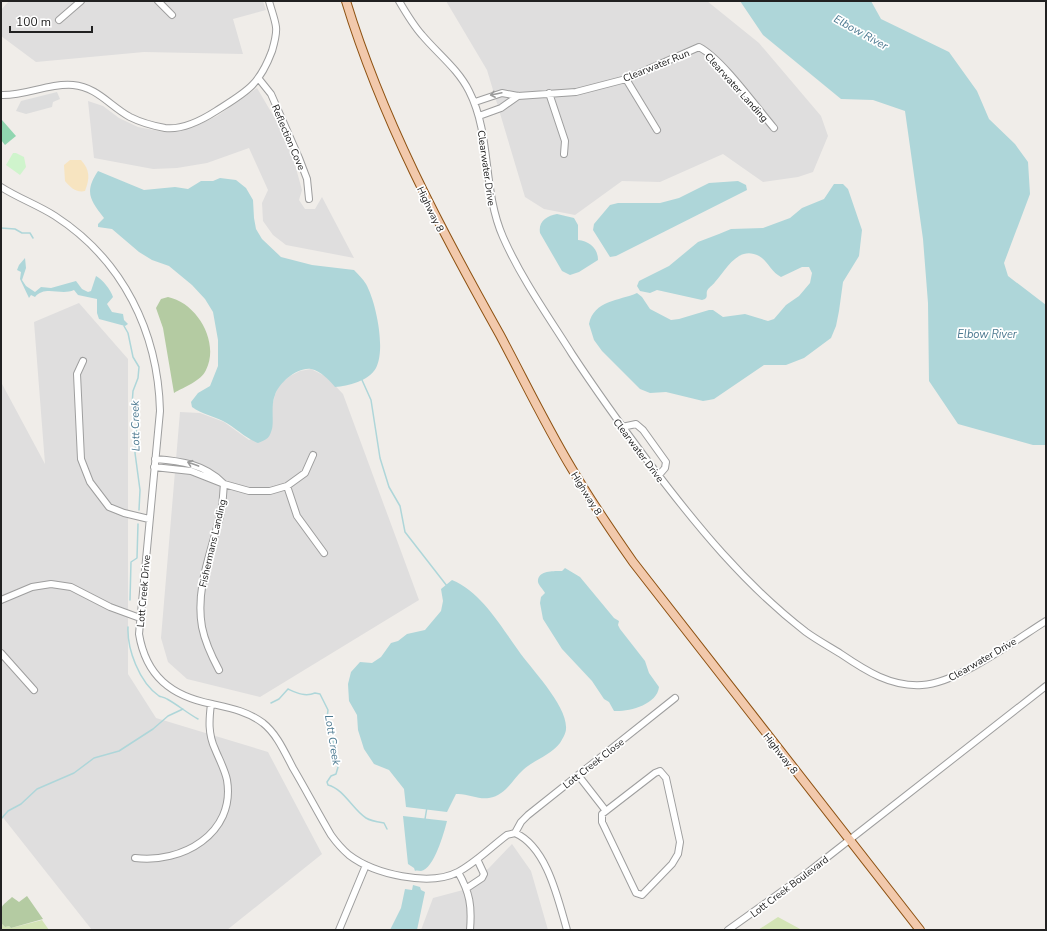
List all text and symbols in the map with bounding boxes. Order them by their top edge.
scale bar [10,8,92,34]
water label: Elbow River [831,11,891,54]
text: 100 m [16,14,51,30]
street label: Clearwater Run [621,46,692,86]
street label: Clearwater Landing [701,50,771,125]
one-way arrow [490,91,503,99]
street label: Reflection Cove [268,102,308,172]
street label: Clearwater Drive [474,129,498,207]
street label: Highway 8 [413,184,447,234]
water label: Elbow River [957,327,1018,342]
water label: Lott Creek [128,400,143,452]
street label: Clearwater Drive [610,416,667,485]
one-way arrow [187,460,199,468]
street label: Highway 8 [567,469,605,518]
street label: Fishermans Landing [196,498,230,589]
street label: Lott Creek Drive [134,554,154,628]
street label: Clearwater Drive [946,635,1019,685]
water label: Lott Creek [321,714,344,767]
street label: Highway 8 [760,730,801,777]
street label: Lott Creek Close [560,735,627,792]
street label: Lott Creek Boulevard [748,853,832,921]

